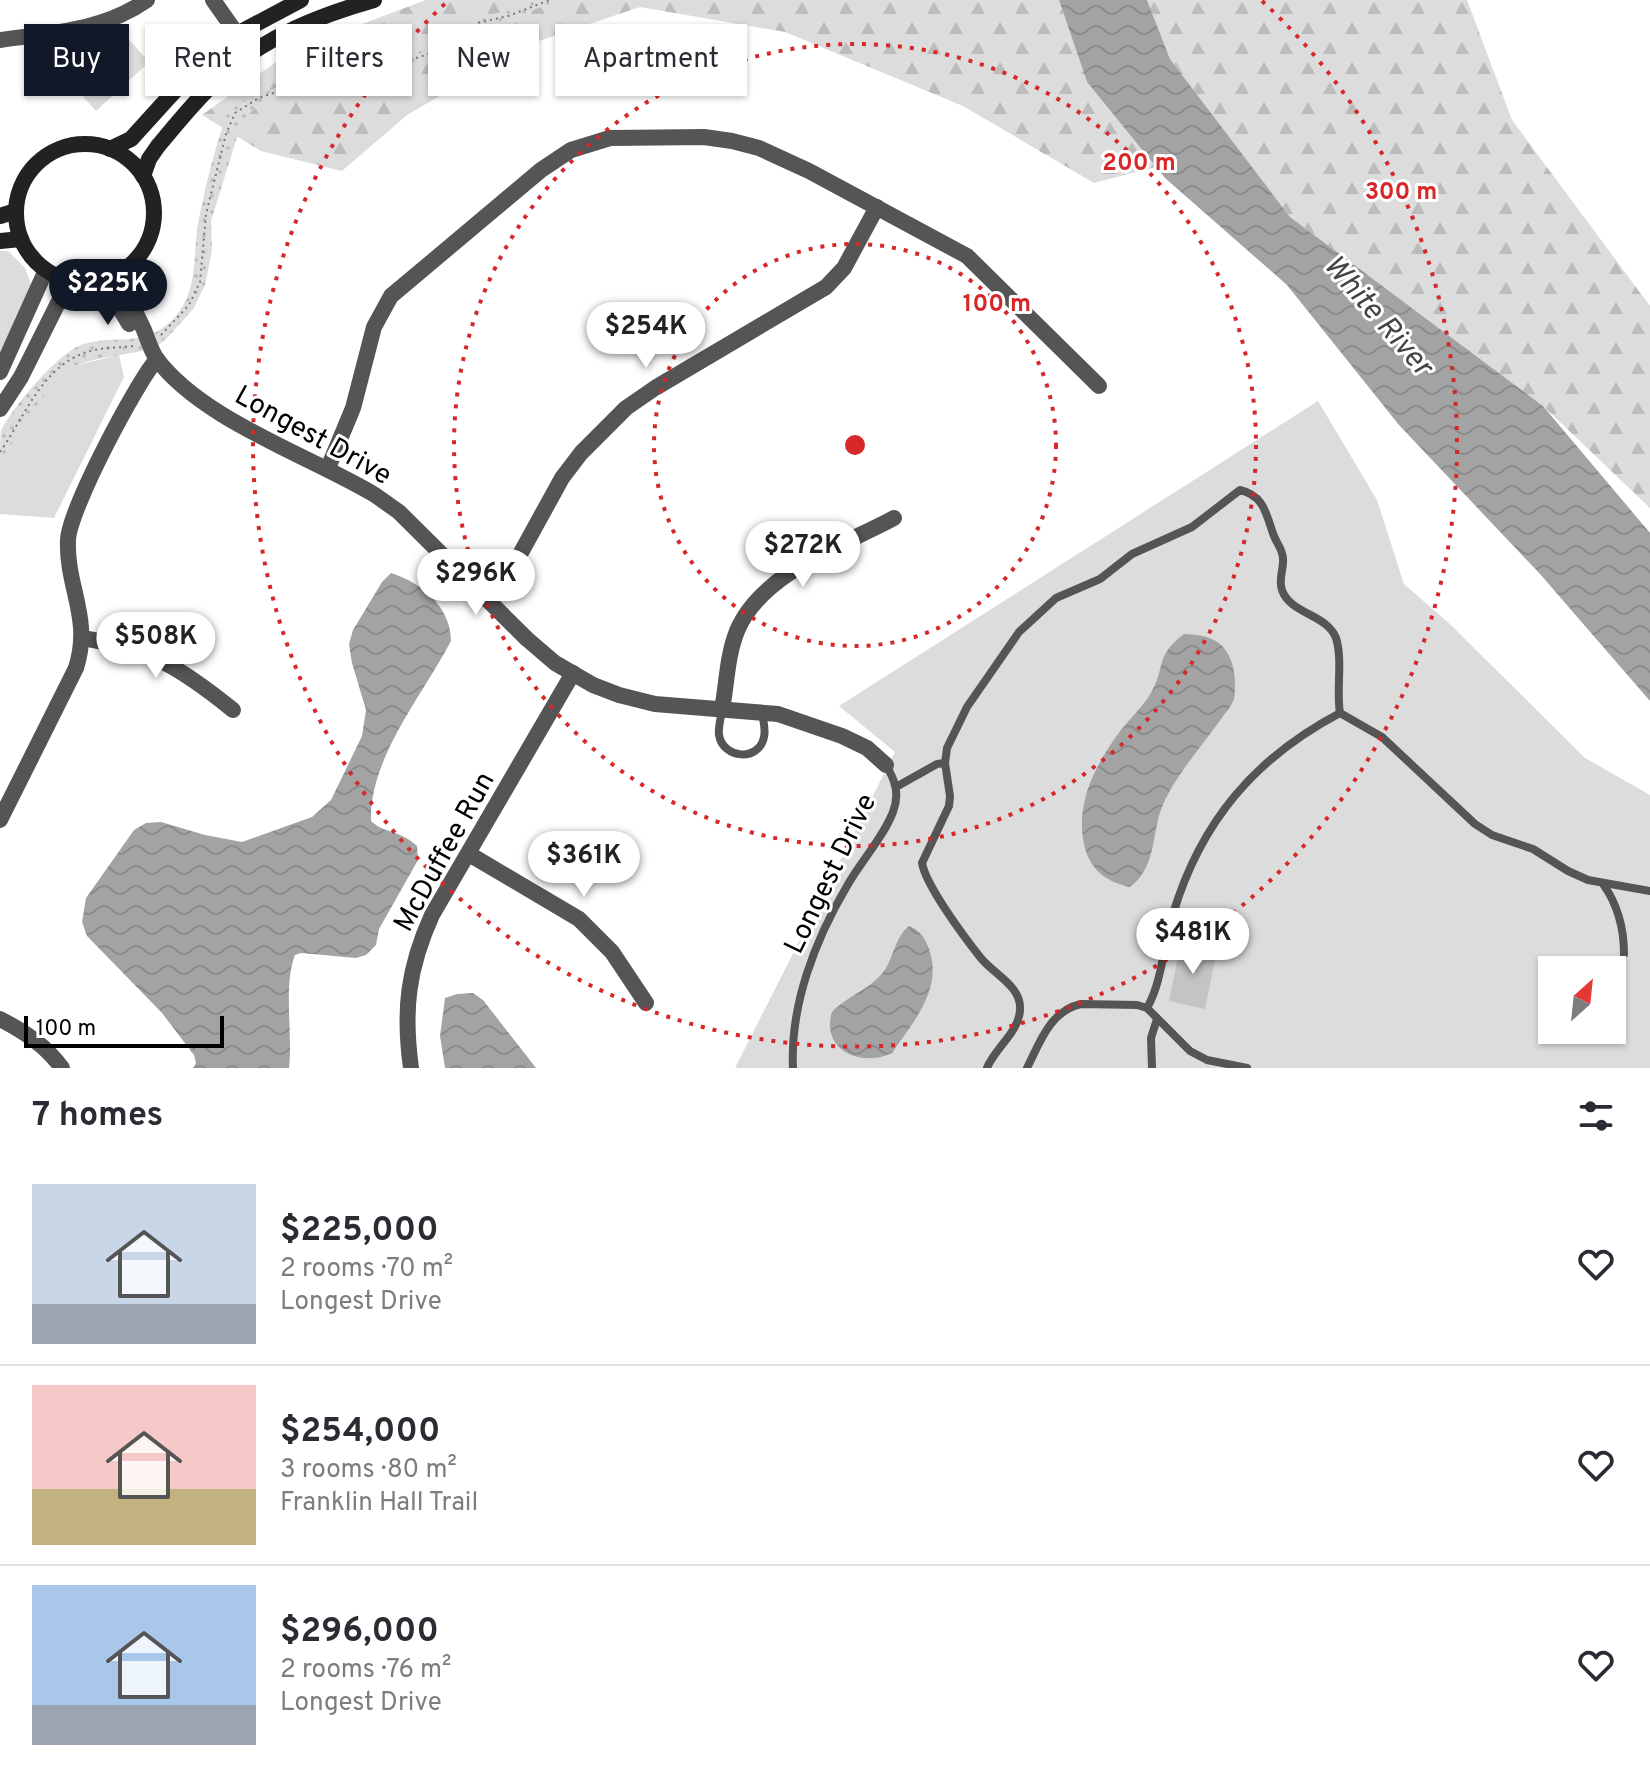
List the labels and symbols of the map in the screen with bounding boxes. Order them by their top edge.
text: 200 m [1102,149,1176,179]
text: 300 m [1365,178,1437,208]
water label: White River [1314,249,1441,387]
pin: $225K [52,259,164,327]
text: 100 m [963,290,1031,320]
pin: $254K [590,302,702,370]
street label: Longest Drive [228,379,397,495]
centre of rings [841,431,869,459]
pin: $272K [747,521,859,589]
pin: $296K [420,549,532,617]
pin: $508K [100,612,212,680]
street label: McDuffee Run [387,766,504,939]
street label: Longest Drive [777,788,886,960]
pin: $361K [528,831,640,899]
pin: $481K [1137,908,1249,976]
north arrow [1538,956,1626,1044]
scale bar [24,1012,224,1048]

